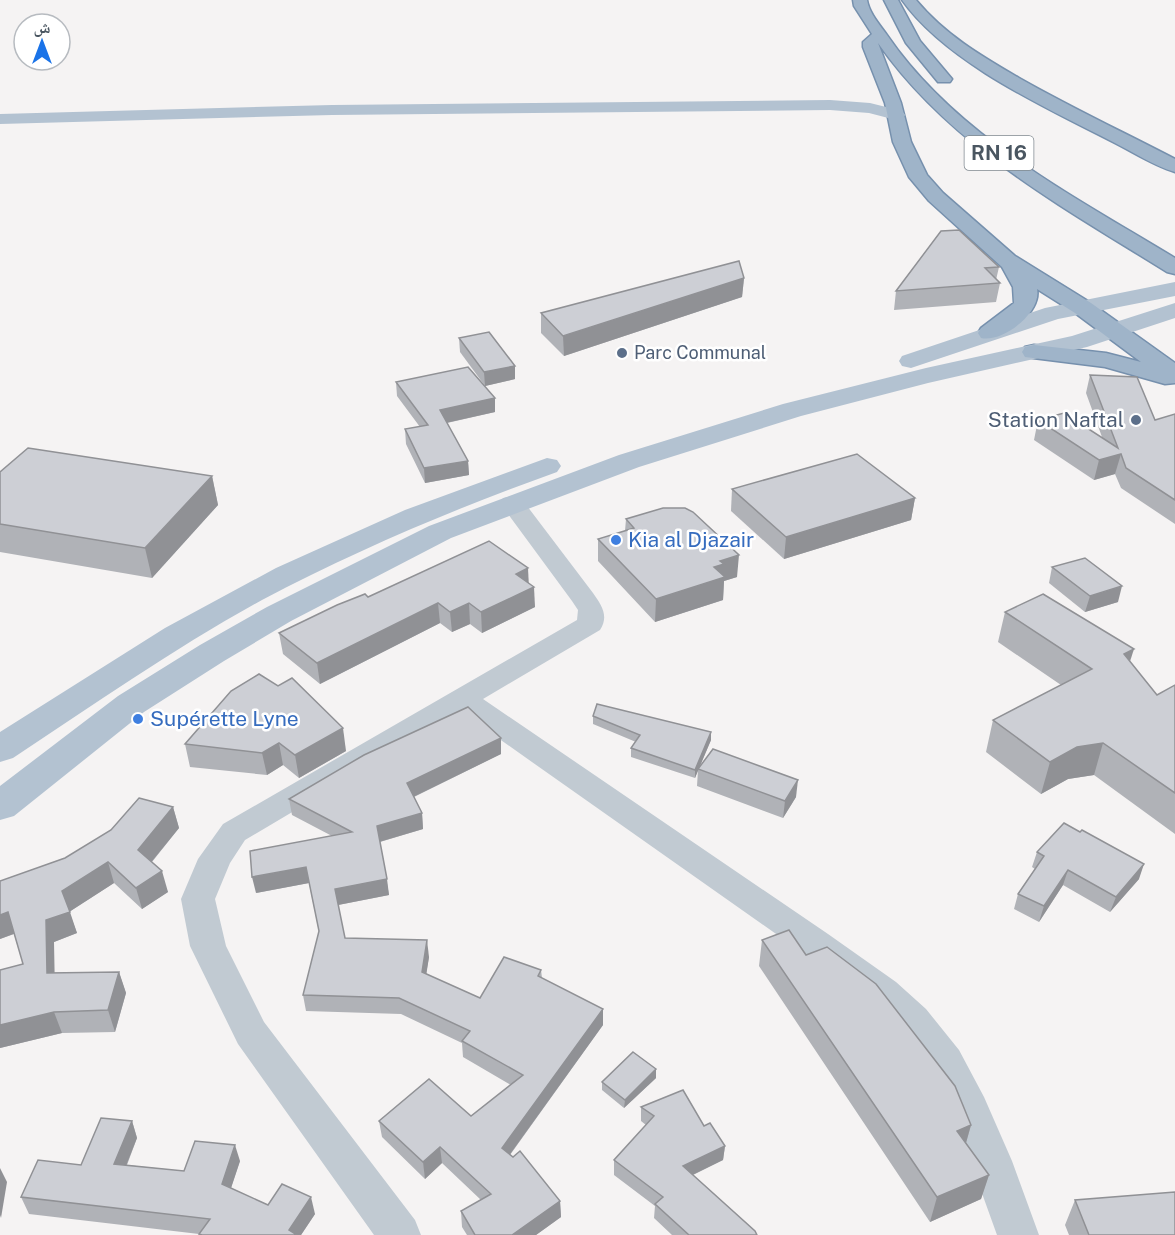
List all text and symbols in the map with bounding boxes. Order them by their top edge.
north arrow [12,12,72,72]
text: ش [34,18,51,37]
road number: RN 16 [964,136,1034,170]
place label: Parc Communal [634,342,766,363]
marker: Parc Communal [615,346,629,360]
place label: Station Naftal [988,407,1124,432]
marker: Station Naftal [1129,413,1143,427]
place label: Kia al Djazair [628,527,754,552]
marker: Kia al Djazair [609,533,623,547]
place label: Supérette Lyne [150,706,299,731]
marker: Supérette Lyne [131,712,145,726]

